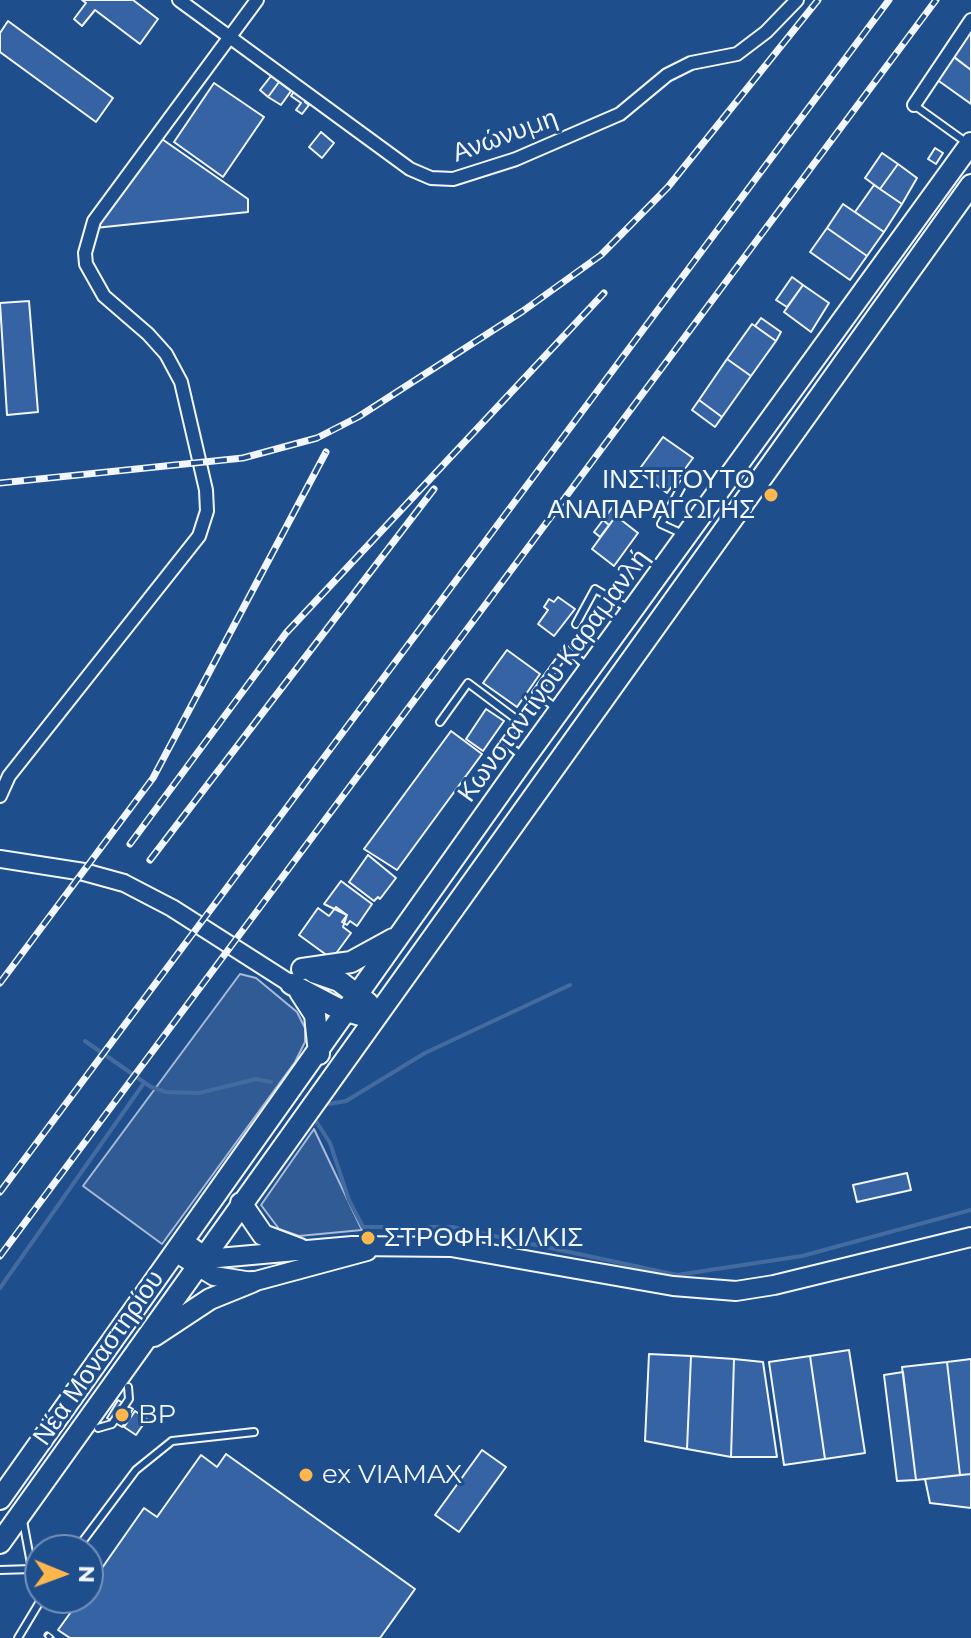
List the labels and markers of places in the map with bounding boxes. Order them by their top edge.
place label: ΙΝΣΤΙΤΟΥΤΟ ΑΝΑΠΑΡΑΓΩΓΗΣ [547,464,755,526]
marker: ΙΝΣΤΙΤΟΥΤΟ ΑΝΑΠΑΡΑΓΩΓΗΣ [762,486,780,504]
place label: ΣΤΡΟΦΗ ΚΙΛΚΙΣ [384,1222,583,1254]
marker: ΣΤΡΟΦΗ ΚΙΛΚΙΣ [359,1229,377,1247]
place label: BP [138,1399,176,1431]
marker: BP [113,1406,131,1424]
place label: ex VIAMAX [322,1459,462,1491]
marker: ex VIAMAX [297,1466,315,1484]

